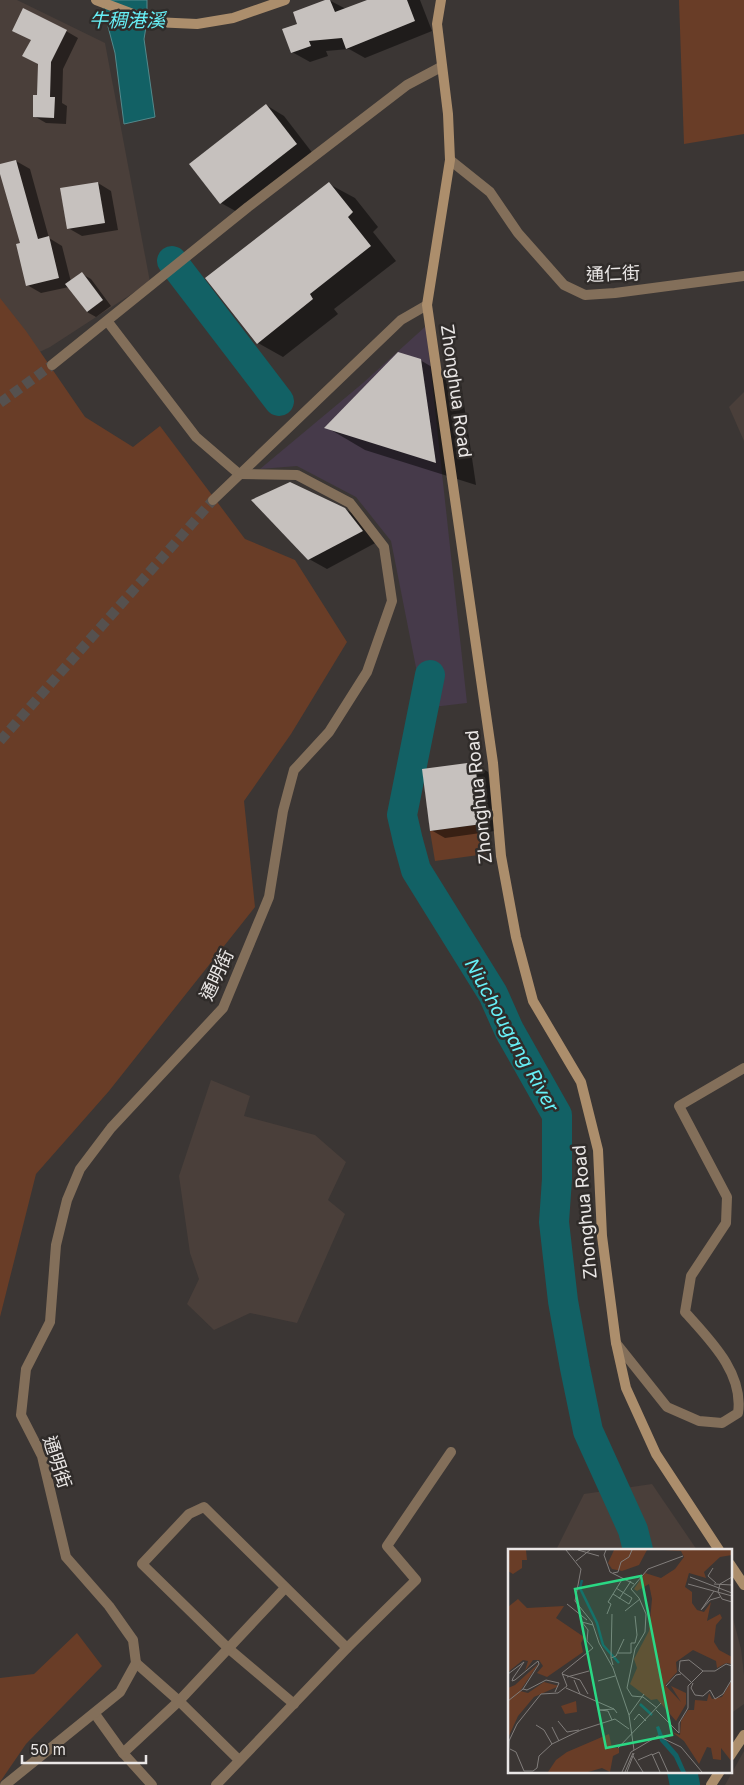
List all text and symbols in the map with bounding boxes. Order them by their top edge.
water label: 牛稠港溪 [89,9,168,32]
street label: 通仁街 [586,262,640,285]
street label: Zhonghua Road [437,323,476,459]
street label: Zhonghua Road [461,729,496,865]
street label: 通明街 [196,946,237,1004]
water label: Niuchougang River [460,955,564,1117]
street label: Zhonghua Road [568,1144,601,1280]
street label: 通明街 [39,1433,76,1491]
inset map [508,1549,732,1772]
scale bar [22,1732,146,1764]
text: 50 m [30,1740,66,1759]

